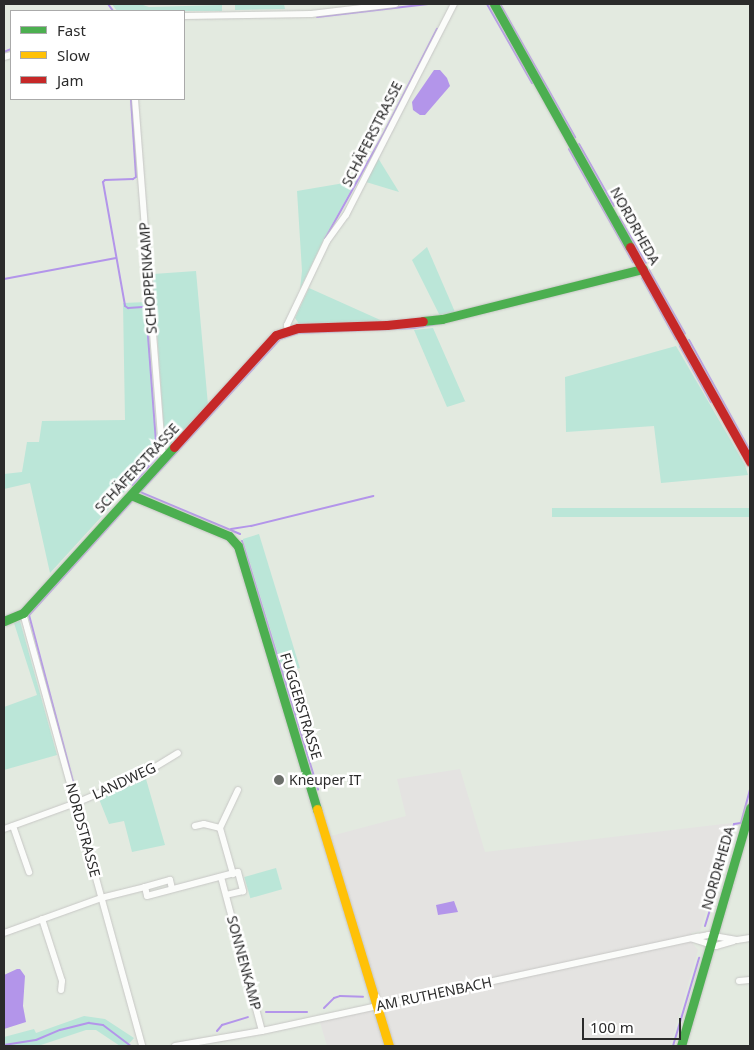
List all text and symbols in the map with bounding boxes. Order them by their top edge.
legend [10,10,185,100]
text: Fast [57,20,86,40]
text: Slow [57,45,90,65]
text: Jam [57,70,84,90]
street label: SCHÄFERSTRASSE [338,79,406,189]
street label: NORDRHEDA [607,184,663,268]
street label: SCHOPPENKAMP [136,222,160,334]
street label: SCHÄFERSTRASSE [91,420,183,516]
street label: FUGGERSTRASSE [277,651,325,761]
street label: LANDWEG [90,759,158,803]
place label: Kneuper IT [289,772,361,788]
marker: Kneuper IT [273,774,285,786]
street label: NORDSTRASSE [62,781,104,879]
street label: NORDRHEDA [698,824,738,912]
street label: SONNENKAMP [223,914,265,1012]
street label: AM RUTHENBACH [375,974,493,1014]
scale bar [584,1008,683,1040]
text: 100 m [590,1017,634,1037]

